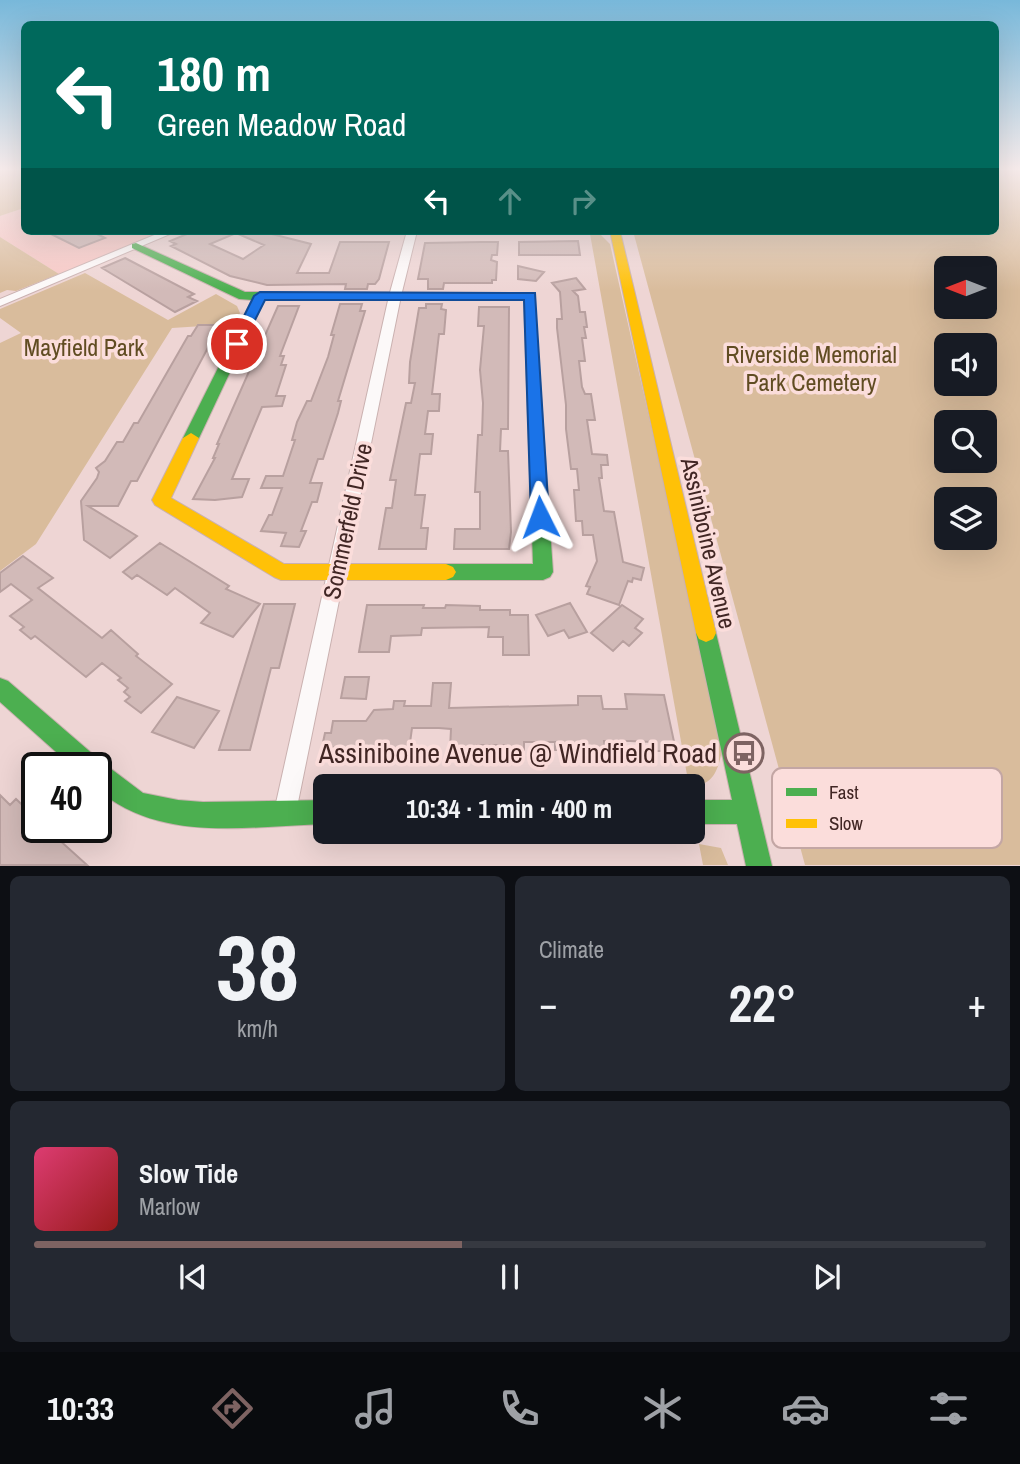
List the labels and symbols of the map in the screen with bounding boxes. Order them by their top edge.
north arrow [934,256,998,318]
pin [207,314,267,374]
park label: Mayfield Park [24,331,144,363]
park label: Riverside Memorial Park Cemetery [725,338,897,398]
street label: Sommerfeld Drive [315,440,379,602]
street label: Assiniboine Avenue [674,453,744,632]
position arrow [503,480,577,554]
bus stop icon: Assiniboine Avenue @ Windfield Road [723,732,765,774]
place label: Assiniboine Avenue @ Windfield Road [318,734,717,772]
speed limit sign: 40 [21,752,112,843]
legend [772,768,1002,848]
text: Fast [829,779,859,805]
text: Slow [829,810,864,836]

